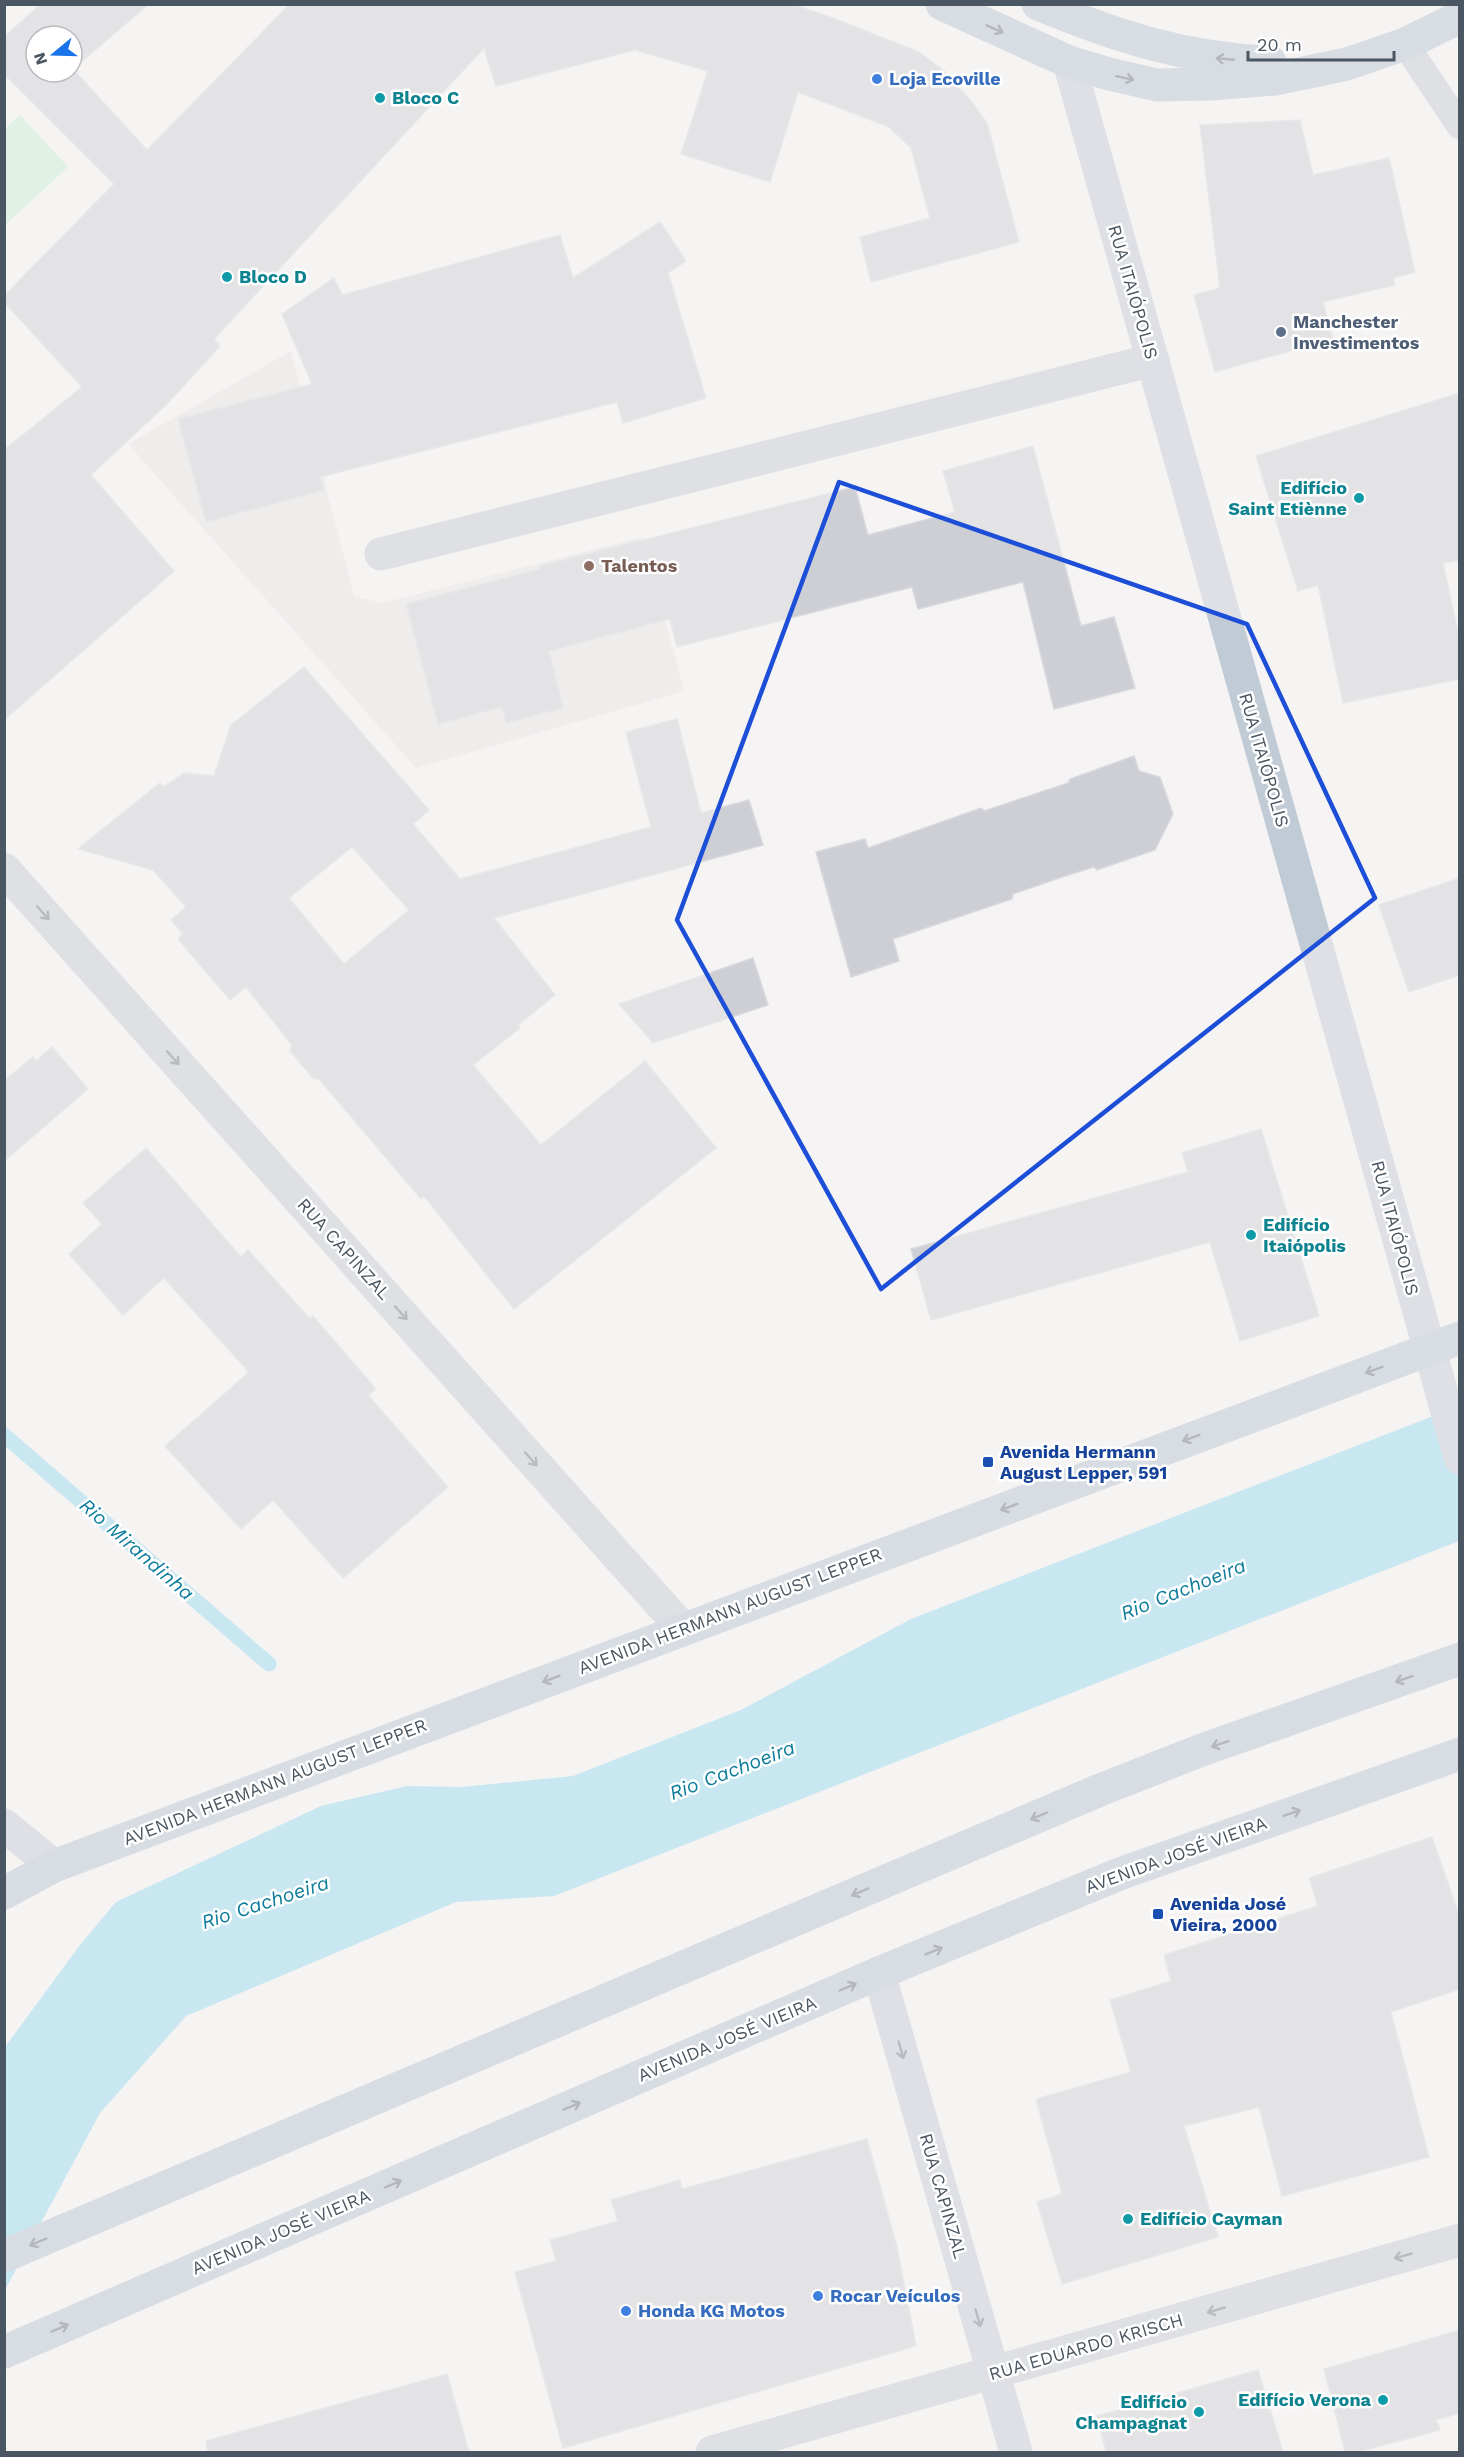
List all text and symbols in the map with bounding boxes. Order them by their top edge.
north arrow [24,24,84,84]
one-way arrow [986,24,1004,35]
scale bar [1248,24,1394,62]
text: 20 m [1257,34,1302,55]
text: N [29,50,51,67]
one-way arrow [1216,54,1236,65]
place label: Loja Ecoville [889,68,1001,89]
marker: Loja Ecoville [870,72,884,86]
one-way arrow [1115,72,1134,84]
place label: Bloco C [392,87,459,108]
marker: Bloco C [373,91,387,105]
street label: RUA ITAIÓPOLIS [1104,222,1163,362]
place label: Bloco D [239,266,307,287]
marker: Bloco D [220,270,234,284]
place label: Manchester Investimentos [1293,311,1420,353]
marker: Manchester Investimentos [1274,325,1288,339]
place label: Edifício Saint Etiènne [1228,477,1347,519]
marker: Edifício Saint Etiènne [1352,491,1366,505]
place label: Talentos [601,555,678,576]
marker: Talentos [582,559,596,573]
street label: RUA ITAIÓPOLIS [1235,690,1294,830]
one-way arrow [36,905,50,920]
one-way arrow [166,1050,180,1065]
street label: RUA ITAIÓPOLIS [1367,1158,1424,1298]
street label: RUA CAPINZAL [293,1194,396,1304]
place label: Edifício Itaiópolis [1263,1214,1346,1256]
marker: Edifício Itaiópolis [1244,1228,1258,1242]
one-way arrow [394,1306,408,1321]
one-way arrow [1365,1365,1384,1376]
one-way arrow [1182,1434,1201,1445]
place label: Avenida Hermann August Lepper, 591 [1000,1441,1167,1483]
one-way arrow [524,1451,538,1466]
marker: Avenida Hermann August Lepper, 591 [981,1455,995,1469]
water label: Rio Mirandinha [75,1493,199,1605]
one-way arrow [1000,1502,1019,1513]
street label: AVENIDA HERMANN AUGUST LEPPER [575,1543,885,1678]
water label: Rio Cachoeira [1117,1553,1249,1625]
one-way arrow [542,1674,561,1685]
one-way arrow [1395,1674,1414,1685]
street label: AVENIDA HERMANN AUGUST LEPPER [120,1714,430,1849]
water label: Rio Cachoeira [666,1735,798,1805]
one-way arrow [1212,1739,1230,1750]
one-way arrow [1282,1807,1301,1818]
one-way arrow [1031,1811,1049,1822]
street label: AVENIDA JOSÉ VIEIRA [1082,1812,1270,1897]
water label: Rio Cachoeira [198,1870,332,1934]
one-way arrow [851,1887,870,1898]
place label: Avenida José Vieira, 2000 [1170,1893,1286,1935]
marker: Avenida José Vieira, 2000 [1151,1907,1165,1921]
one-way arrow [924,1945,942,1956]
one-way arrow [838,1981,856,1992]
street label: AVENIDA JOSÉ VIEIRA [634,1991,819,2086]
one-way arrow [896,2040,907,2059]
one-way arrow [563,2100,581,2111]
street label: RUA CAPINZAL [916,2131,971,2261]
one-way arrow [384,2178,402,2189]
street label: AVENIDA JOSÉ VIEIRA [188,2184,373,2279]
place label: Edifício Cayman [1140,2208,1283,2229]
marker: Edifício Cayman [1121,2212,1135,2226]
one-way arrow [30,2237,48,2248]
one-way arrow [1394,2251,1413,2263]
place label: Rocar Veículos [830,2285,961,2306]
marker: Rocar Veículos [811,2289,825,2303]
place label: Honda KG Motos [638,2300,785,2321]
marker: Honda KG Motos [619,2304,633,2318]
one-way arrow [1207,2304,1226,2316]
one-way arrow [972,2308,984,2327]
street label: RUA EDUARDO KRISCH [986,2309,1185,2384]
one-way arrow [51,2322,69,2333]
place label: Edifício Verona [1238,2389,1372,2410]
place label: Edifício Champagnat [1075,2391,1187,2433]
marker: Edifício Verona [1376,2393,1390,2407]
marker: Edifício Champagnat [1192,2405,1206,2419]

